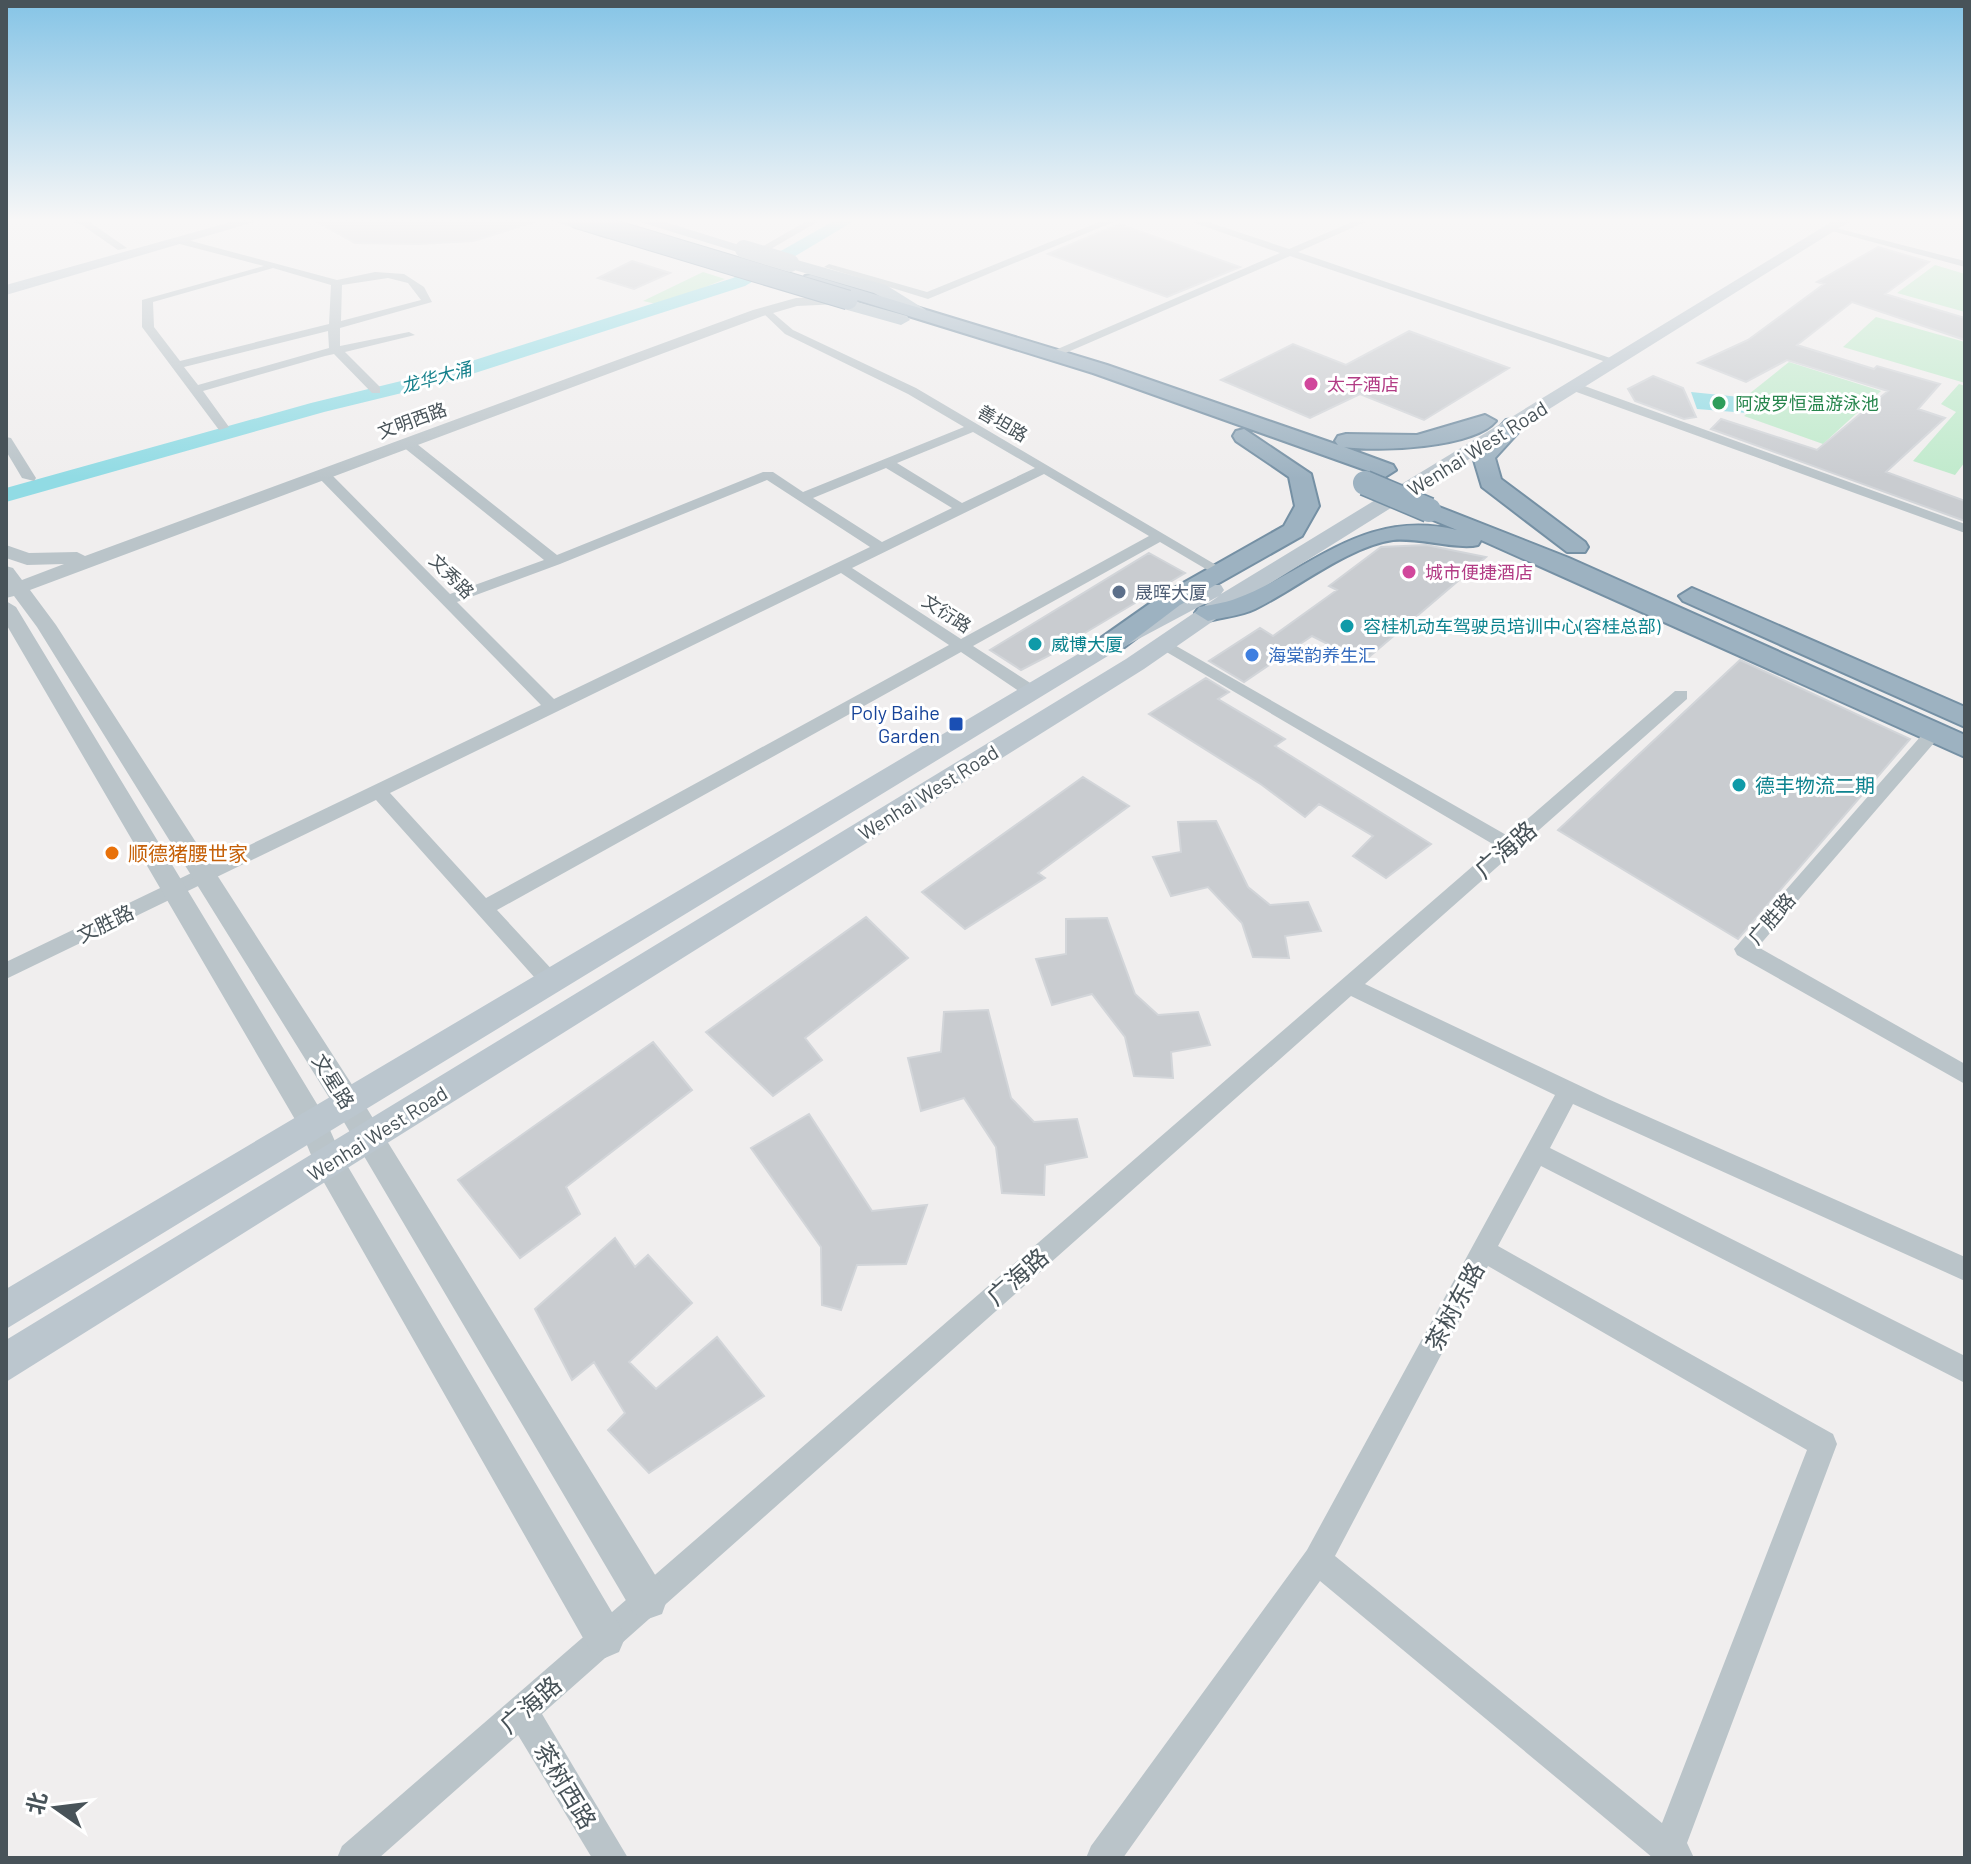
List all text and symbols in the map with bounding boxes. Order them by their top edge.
water label: 龙华大涌 [398,357,476,397]
place label: 太子酒店 [1327,373,1399,395]
marker: 太子酒店 [1302,375,1320,393]
place label: 阿波罗恒温游泳池 [1735,392,1879,414]
marker: 阿波罗恒温游泳池 [1710,394,1728,412]
street label: Wenhai West Road [1403,395,1551,501]
street label: 文明西路 [374,397,450,443]
street label: 善坦路 [974,400,1032,446]
street label: 文秀路 [425,549,479,603]
place label: 城市便捷酒店 [1425,561,1533,583]
marker: 城市便捷酒店 [1400,563,1418,581]
place label: 晟晖大厦 [1135,581,1207,603]
marker: 晟晖大厦 [1110,583,1128,601]
street label: 文衍路 [918,589,976,637]
place label: 容桂机动车驾驶员培训中心(容桂总部) [1363,615,1661,637]
marker: 容桂机动车驾驶员培训中心(容桂总部) [1338,617,1356,635]
place label: 威博大厦 [1051,633,1123,655]
marker: 威博大厦 [1026,635,1044,653]
place label: 海棠韵养生汇 [1268,644,1376,666]
marker: 海棠韵养生汇 [1243,646,1261,664]
place label: Poly Baihe Garden [851,700,940,747]
marker: Poly Baihe Garden [947,715,965,733]
street label: Wenhai West Road [854,739,1002,845]
place label: 德丰物流二期 [1755,773,1875,797]
marker: 德丰物流二期 [1730,776,1748,794]
street label: 广海路 [1468,814,1542,884]
place label: 顺德猪腰世家 [128,841,248,865]
marker: 顺德猪腰世家 [103,844,121,862]
street label: 广胜路 [1742,887,1800,949]
street label: 文胜路 [73,899,137,947]
street label: 文星路 [308,1049,360,1113]
street label: Wenhai West Road [303,1080,451,1186]
street label: 广海路 [980,1241,1054,1311]
street label: 茶树东路 [1419,1257,1489,1355]
street label: 广海路 [493,1669,567,1739]
street label: 茶树西路 [529,1736,603,1834]
north arrow [16,1768,96,1848]
text: 北 [20,1789,51,1817]

